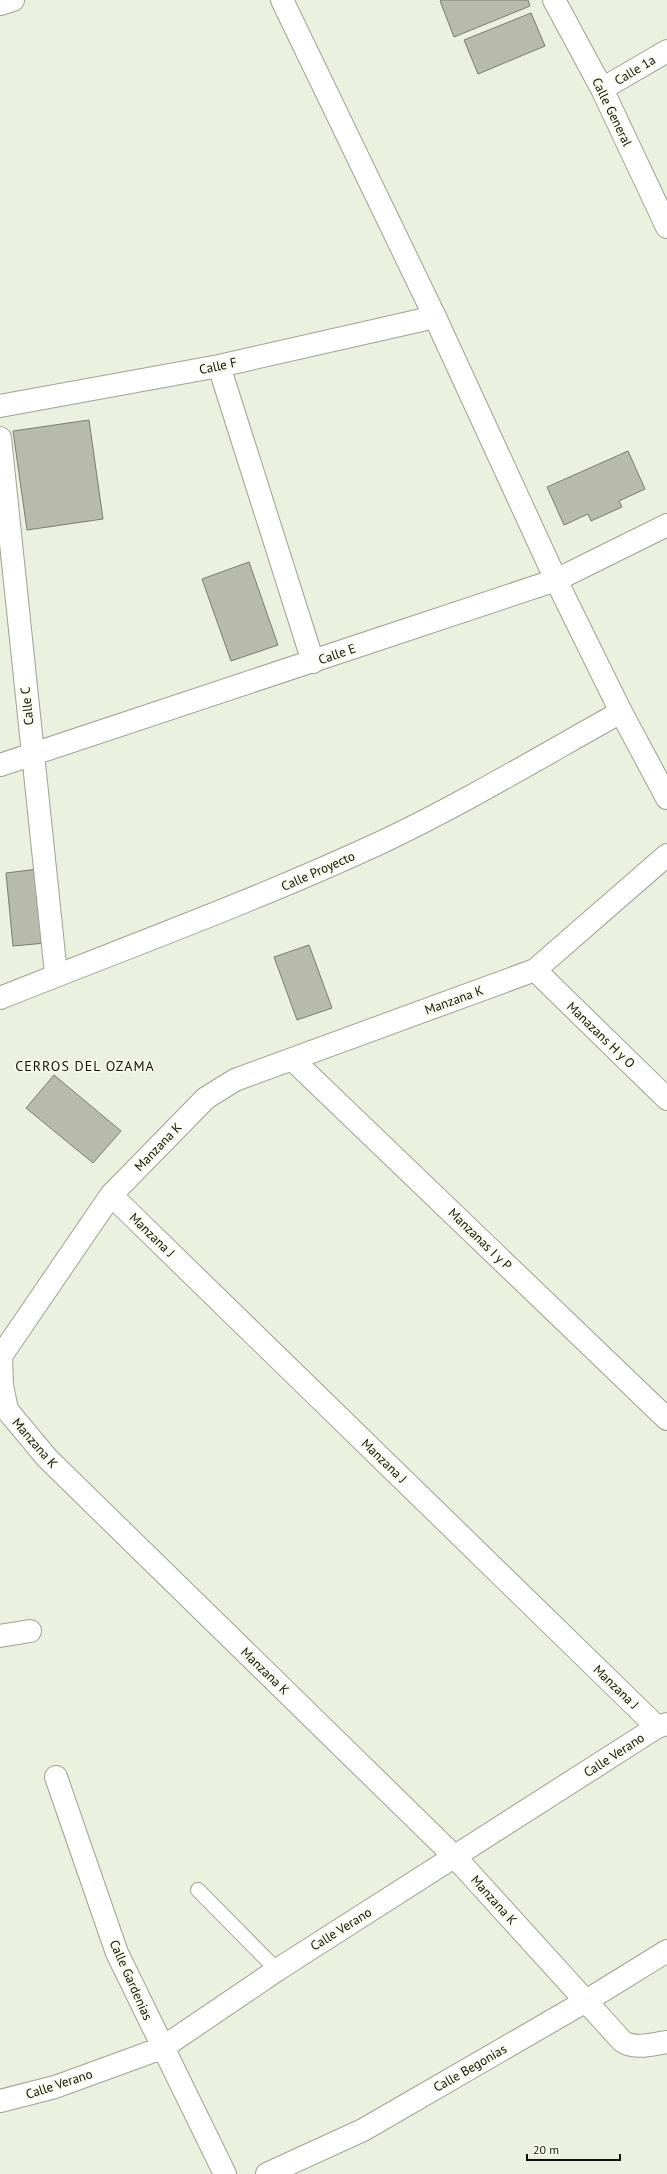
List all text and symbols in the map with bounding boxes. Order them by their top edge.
street label: Calle 1a [611,51,659,89]
street label: Calle General [588,75,636,149]
street label: Calle F [198,354,239,378]
street label: Calle E [316,640,358,668]
street label: Calle C [17,686,37,726]
street label: Calle Proyecto [279,847,357,895]
street label: Manzana K [422,982,486,1018]
street label: Manazans H y O [563,998,639,1072]
district label: CERROS DEL OZAMA [15,1057,155,1075]
street label: Manzana K [131,1119,185,1175]
street label: Manzanas I y P [445,1204,515,1274]
street label: Manzana J [126,1209,178,1261]
street label: Manzana K [9,1414,61,1472]
street label: Manzana J [358,1435,410,1487]
street label: Manzana K [237,1644,293,1698]
street label: Manzana J [590,1661,642,1713]
street label: Calle Verano [580,1729,648,1781]
street label: Manzana K [467,1872,521,1928]
street label: Calle Verano [307,1903,375,1955]
street label: Calle Gardenias [106,1937,156,2023]
street label: Calle Begonias [430,2040,510,2096]
street label: Calle Verano [24,2065,95,2103]
scale bar [527,2136,620,2162]
text: 20 m [533,2142,559,2157]

